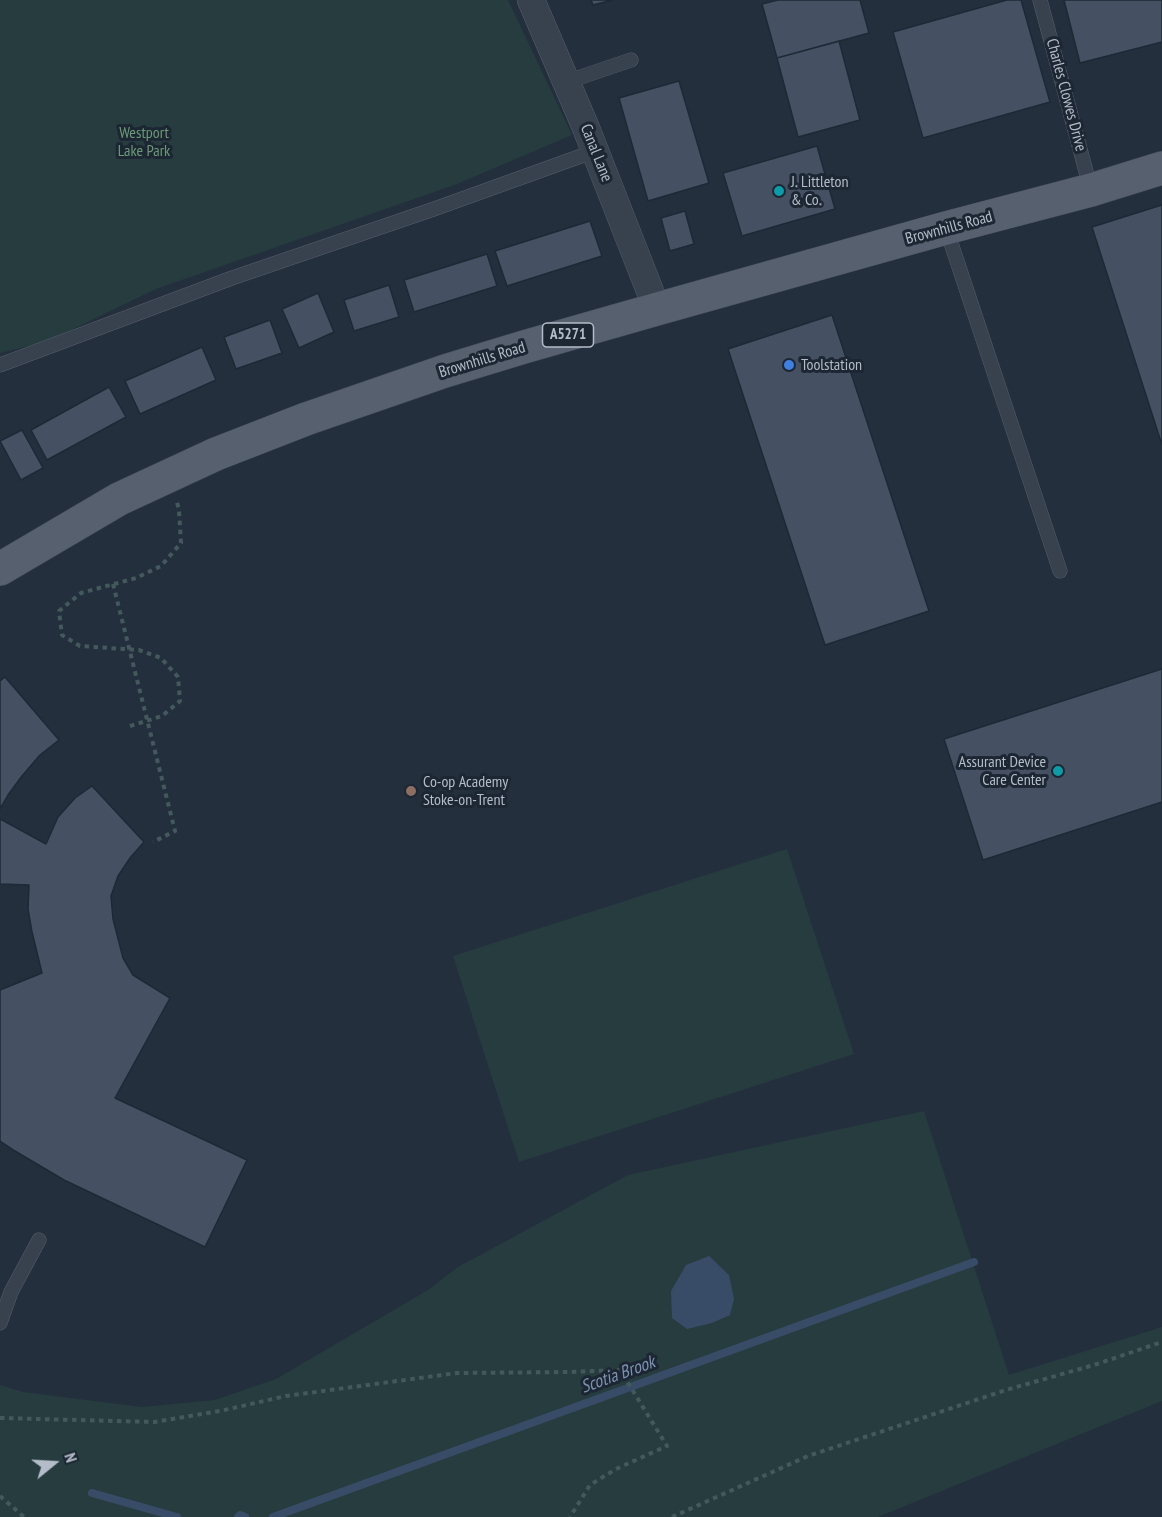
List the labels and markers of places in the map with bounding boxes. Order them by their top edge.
place label: J. Littleton & Co. [791,172,849,210]
marker: J. Littleton & Co. [772,184,786,198]
place label: Toolstation [801,355,862,375]
marker: Toolstation [782,358,796,372]
place label: Assurant Device Care Center [959,752,1046,790]
marker: Assurant Device Care Center [1051,764,1065,778]
place label: Co-op Academy Stoke-on-Trent [423,772,508,810]
marker: Co-op Academy Stoke-on-Trent [404,784,418,798]

